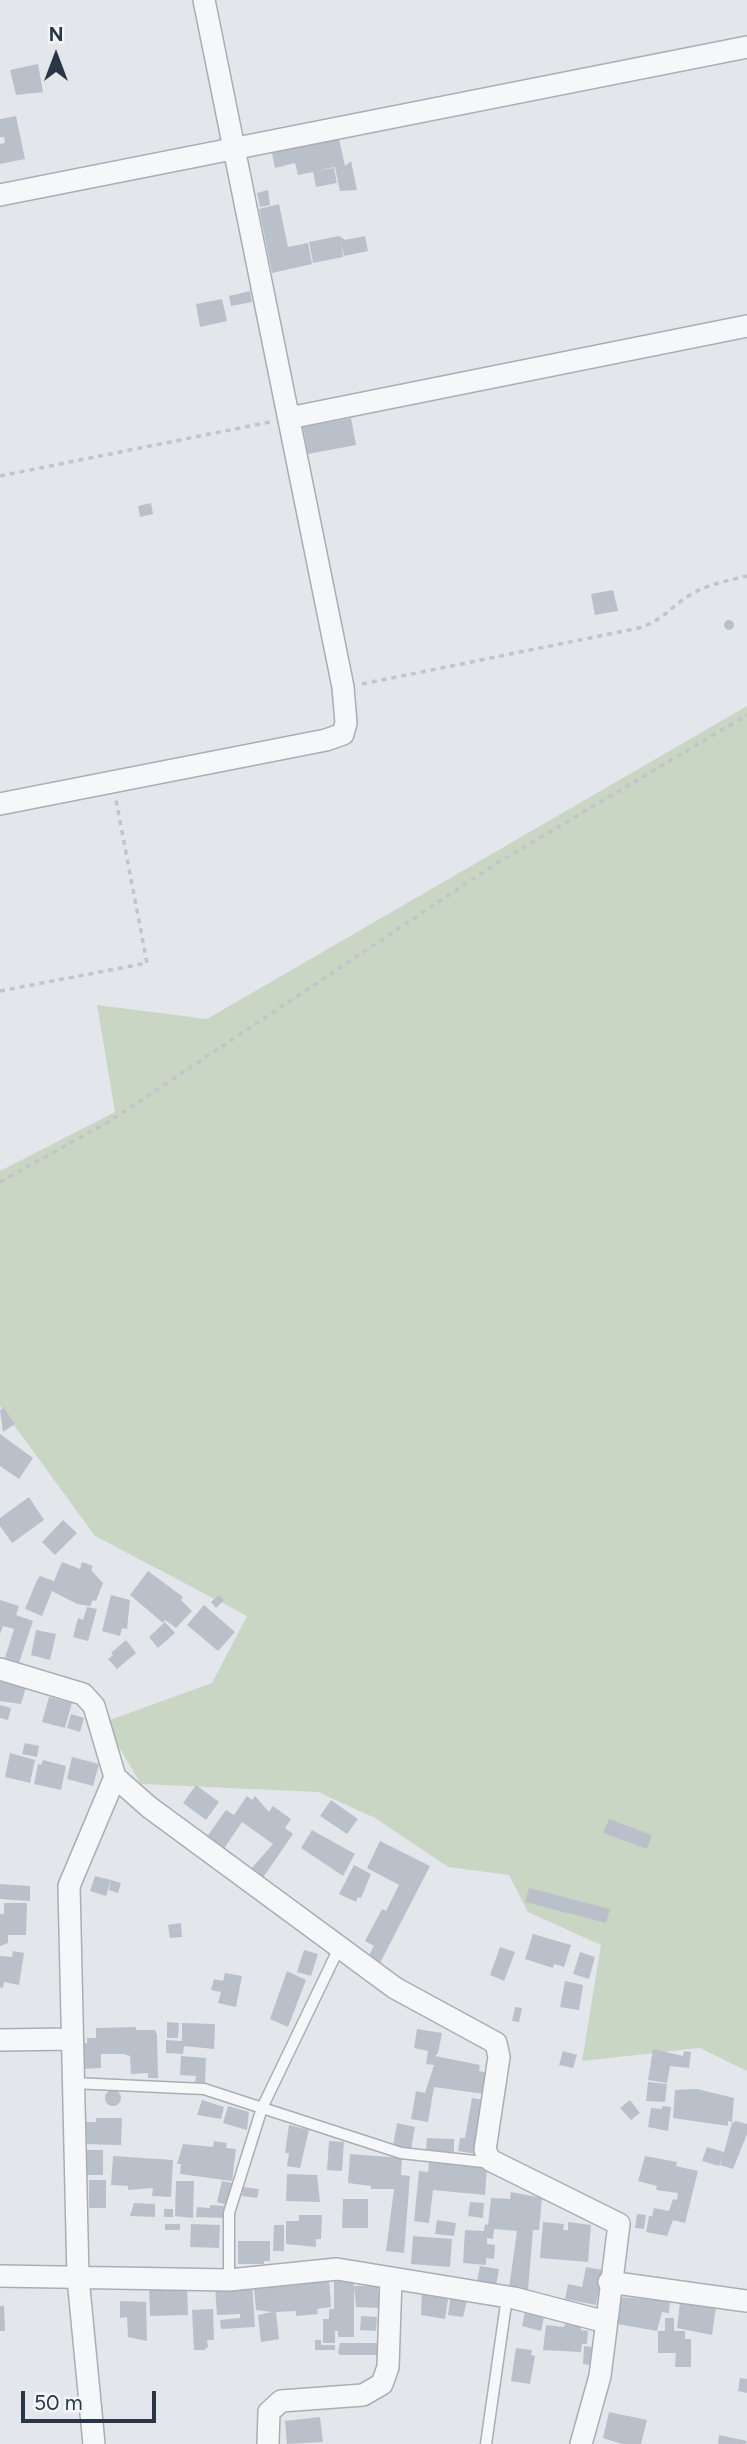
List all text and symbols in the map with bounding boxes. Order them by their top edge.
north arrow [21,21,91,91]
text: N [49,23,63,46]
scale bar [24,2378,159,2422]
text: 50 m [34,2390,83,2415]

